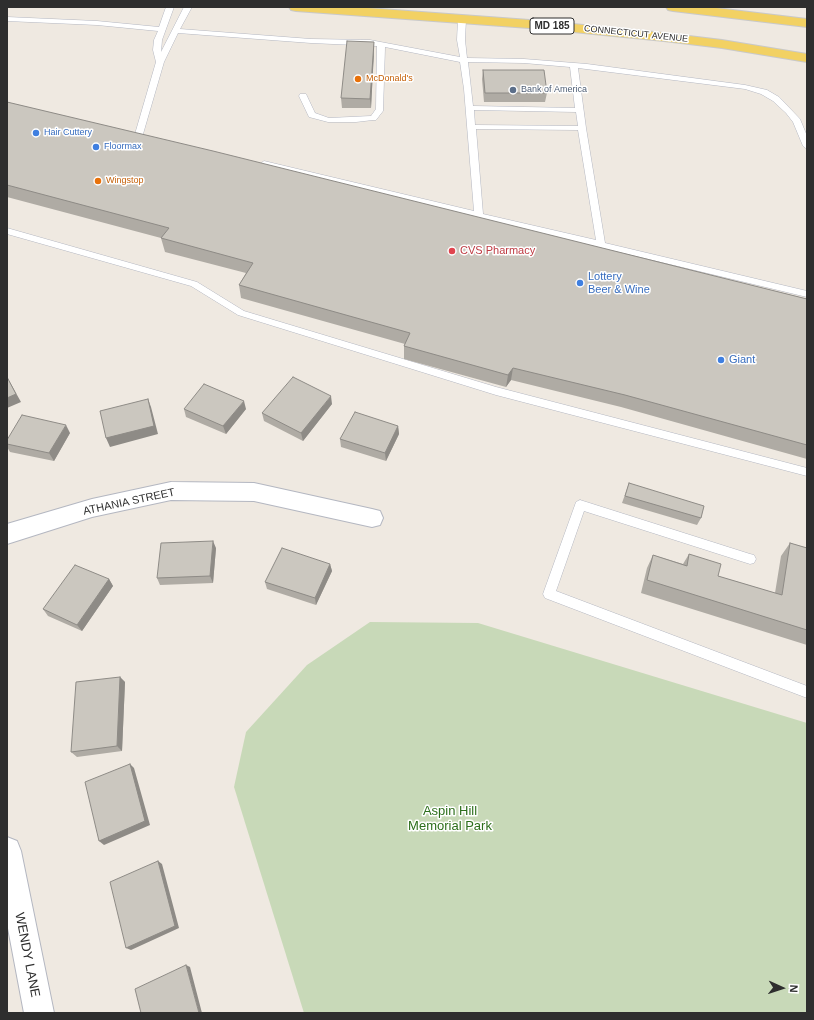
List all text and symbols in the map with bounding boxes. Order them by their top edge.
road number: MD 185 [530,18,574,34]
street label: CONNECTICUT AVENUE [584,23,688,45]
marker: McDonald's [353,74,363,84]
place label: McDonald's [366,74,413,84]
marker: Bank of America [508,85,518,95]
place label: Bank of America [521,85,587,95]
marker: Hair Cuttery [31,128,41,138]
place label: Hair Cuttery [44,128,92,138]
marker: Floormax [91,142,101,152]
place label: Floormax [104,142,142,152]
marker: Wingstop [93,176,103,186]
place label: Wingstop [106,176,144,186]
place label: CVS Pharmacy [460,244,535,258]
marker: CVS Pharmacy [447,246,457,256]
place label: Lottery Beer & Wine [588,270,650,296]
marker: Lottery Beer & Wine [575,278,585,288]
place label: Giant [729,353,755,367]
marker: Giant [716,355,726,365]
street label: ATHANIA STREET [82,486,176,518]
park label: Aspin Hill Memorial Park [408,803,492,834]
street label: WENDY LANE [11,911,43,999]
north arrow [762,968,802,1008]
text: N [788,984,800,993]

